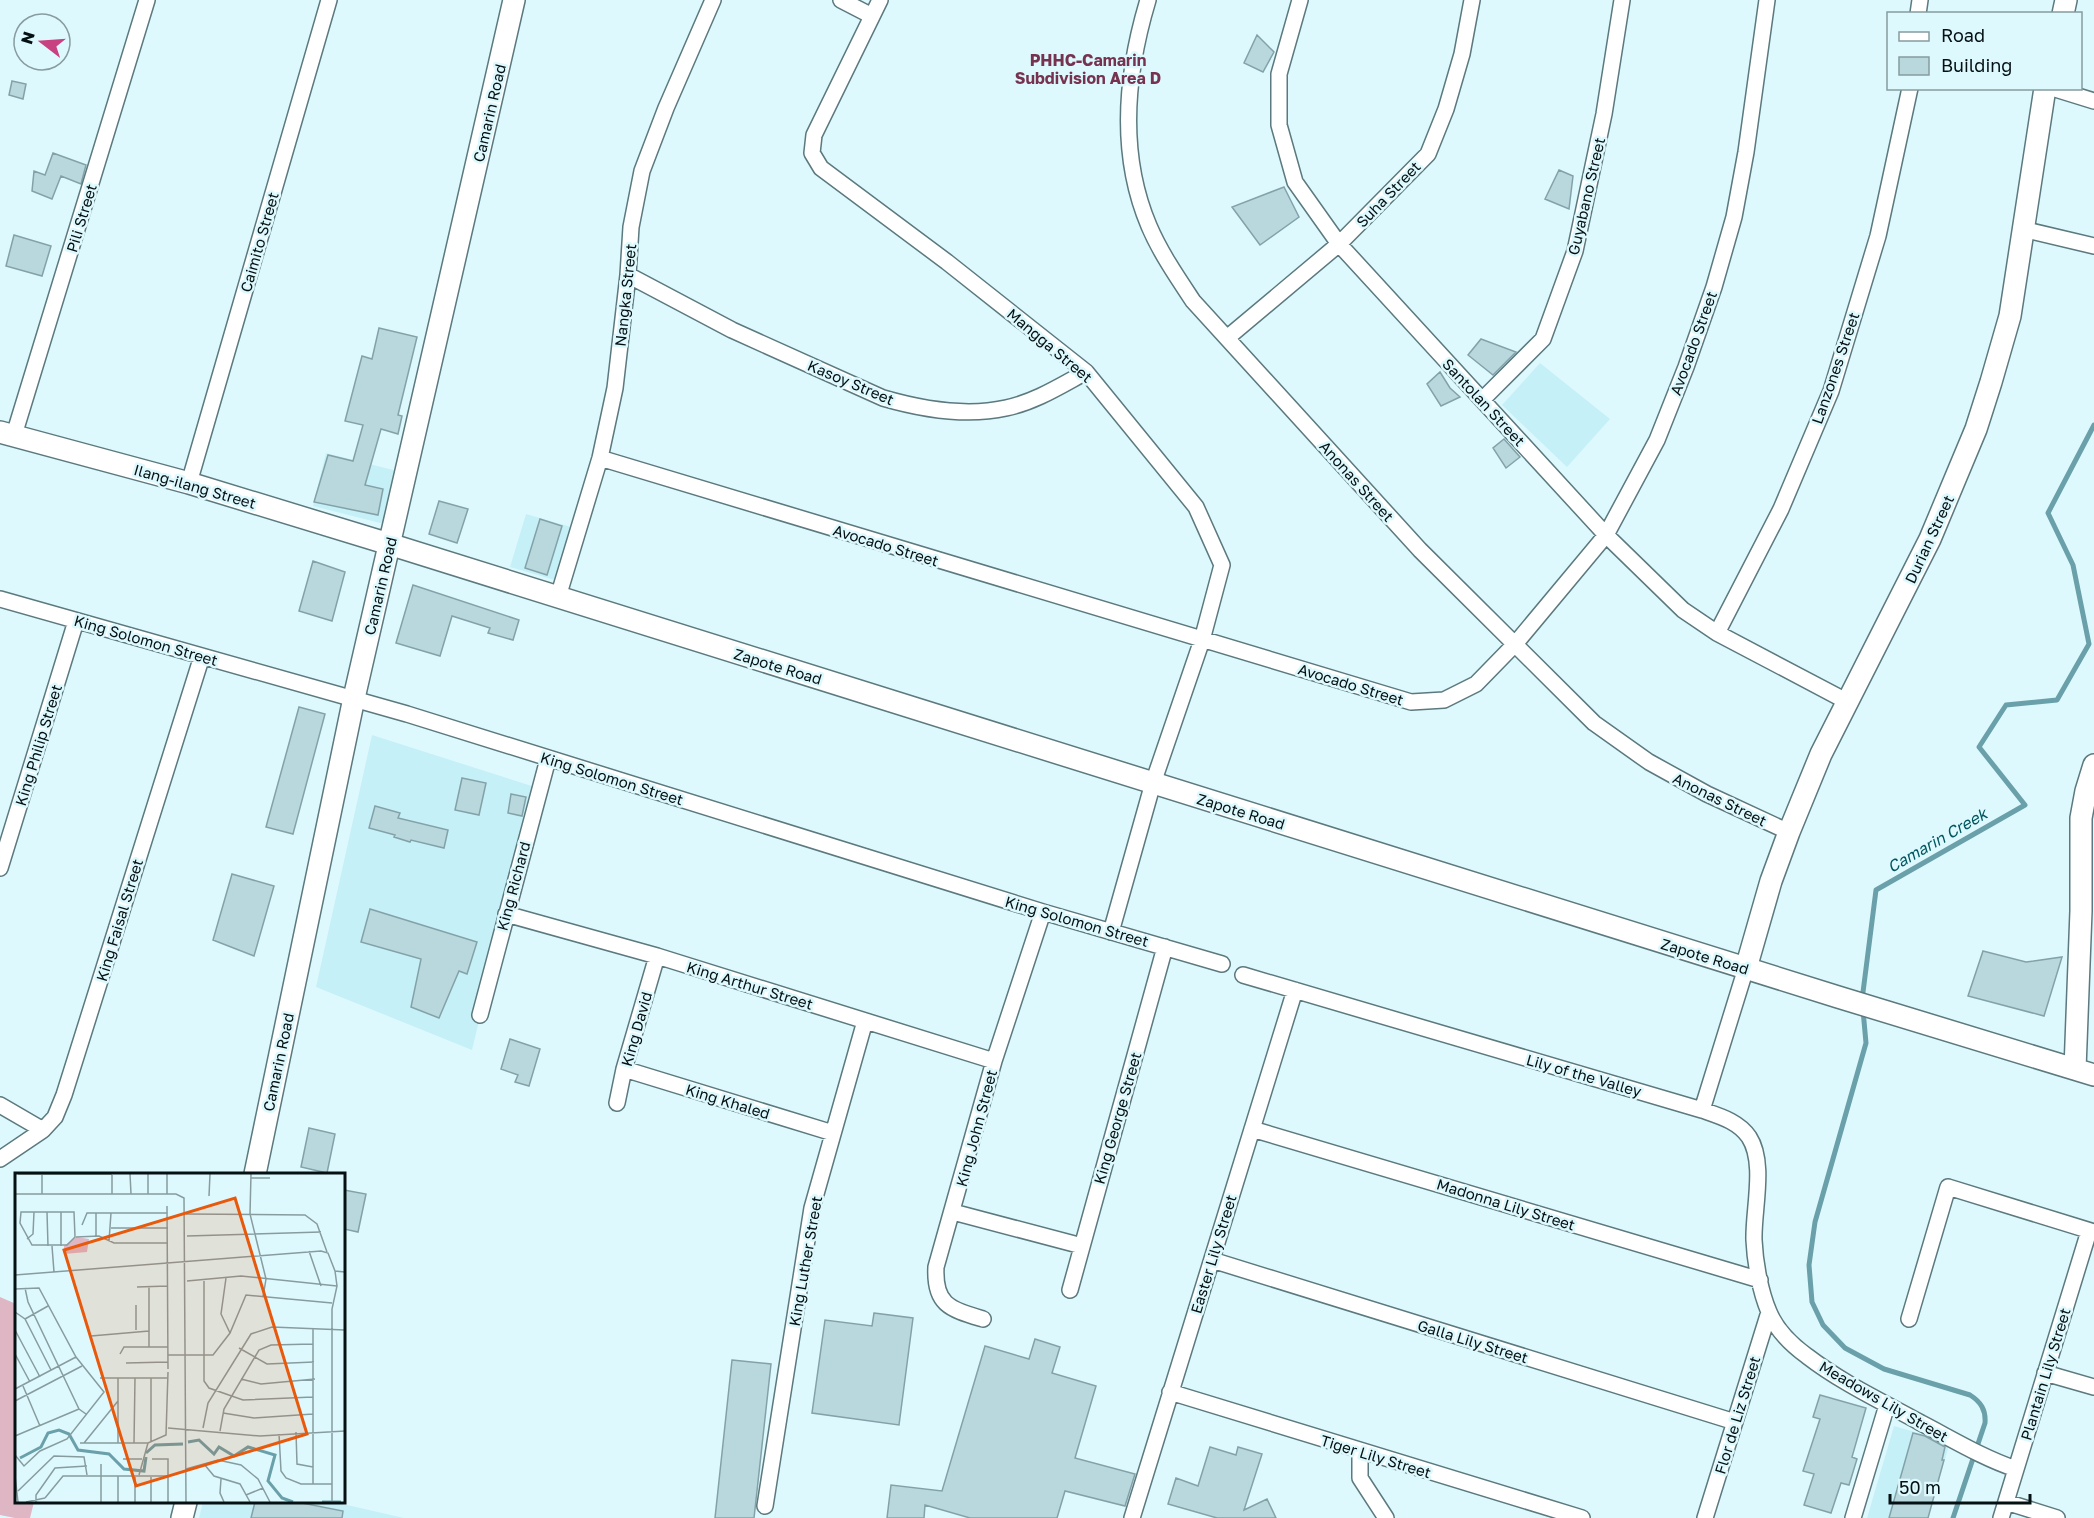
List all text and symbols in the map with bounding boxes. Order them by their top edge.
north arrow [12,12,72,72]
legend [1887,12,2082,90]
text: Road [1941,24,1985,46]
text: N [16,29,39,46]
district label: PHHC-Camarin Subdivision Area D [1015,50,1161,88]
text: Building [1941,54,2012,76]
street label: Camarin Road [469,62,509,164]
street label: Guyabano Street [1564,135,1608,257]
street label: Suha Street [1352,157,1424,231]
street label: Pili Street [62,182,100,254]
street label: Caimito Street [236,190,282,294]
street label: Nangka Street [611,243,639,347]
street label: Avocado Street [1666,289,1720,397]
street label: Mangga Street [1004,304,1096,386]
street label: Lanzones Street [1807,310,1863,426]
street label: Santolan Street [1439,355,1529,449]
street label: Kasoy Street [805,356,897,408]
street label: Anonas Street [1316,437,1398,525]
street label: Ilang-ilang Street [132,460,258,512]
street label: Durian Street [1901,492,1957,586]
street label: Avocado Street [831,520,941,570]
street label: Camarin Road [360,535,400,637]
street label: King Solomon Street [72,611,220,669]
street label: Zapote Road [732,644,824,688]
street label: Avocado Street [1296,659,1406,709]
street label: King Philip Street [11,682,65,808]
street label: King Solomon Street [538,748,686,808]
street label: Anonas Street [1670,769,1770,829]
street label: Zapote Road [1195,789,1287,833]
water label: Camarin Creek [1883,802,1992,877]
street label: King Richard [492,839,534,933]
street label: King Faisal Street [92,857,146,983]
street label: King Solomon Street [1003,892,1151,950]
street label: Zapote Road [1659,934,1751,978]
street label: King Arthur Street [685,957,815,1013]
street label: King David [617,990,655,1068]
street label: Camarin Road [259,1011,297,1113]
street label: King George Street [1090,1050,1144,1186]
street label: Lily of the Valley [1524,1050,1644,1100]
street label: King John Street [952,1067,1000,1189]
street label: King Khaled [684,1080,772,1122]
inset map [15,1173,345,1503]
street label: Madonna Lily Street [1435,1174,1577,1234]
street label: Easter Lily Street [1186,1192,1240,1316]
street label: King Luther Street [785,1195,825,1327]
street label: Plantain Lily Street [2016,1306,2074,1442]
street label: Galla Lily Street [1416,1316,1530,1366]
street label: Flor de Liz Street [1711,1354,1763,1476]
street label: Meadows Lily Street [1816,1357,1952,1445]
street label: Tiger Lily Street [1319,1431,1433,1481]
scale bar [1890,1467,2030,1505]
text: 50 m [1899,1476,1941,1498]

